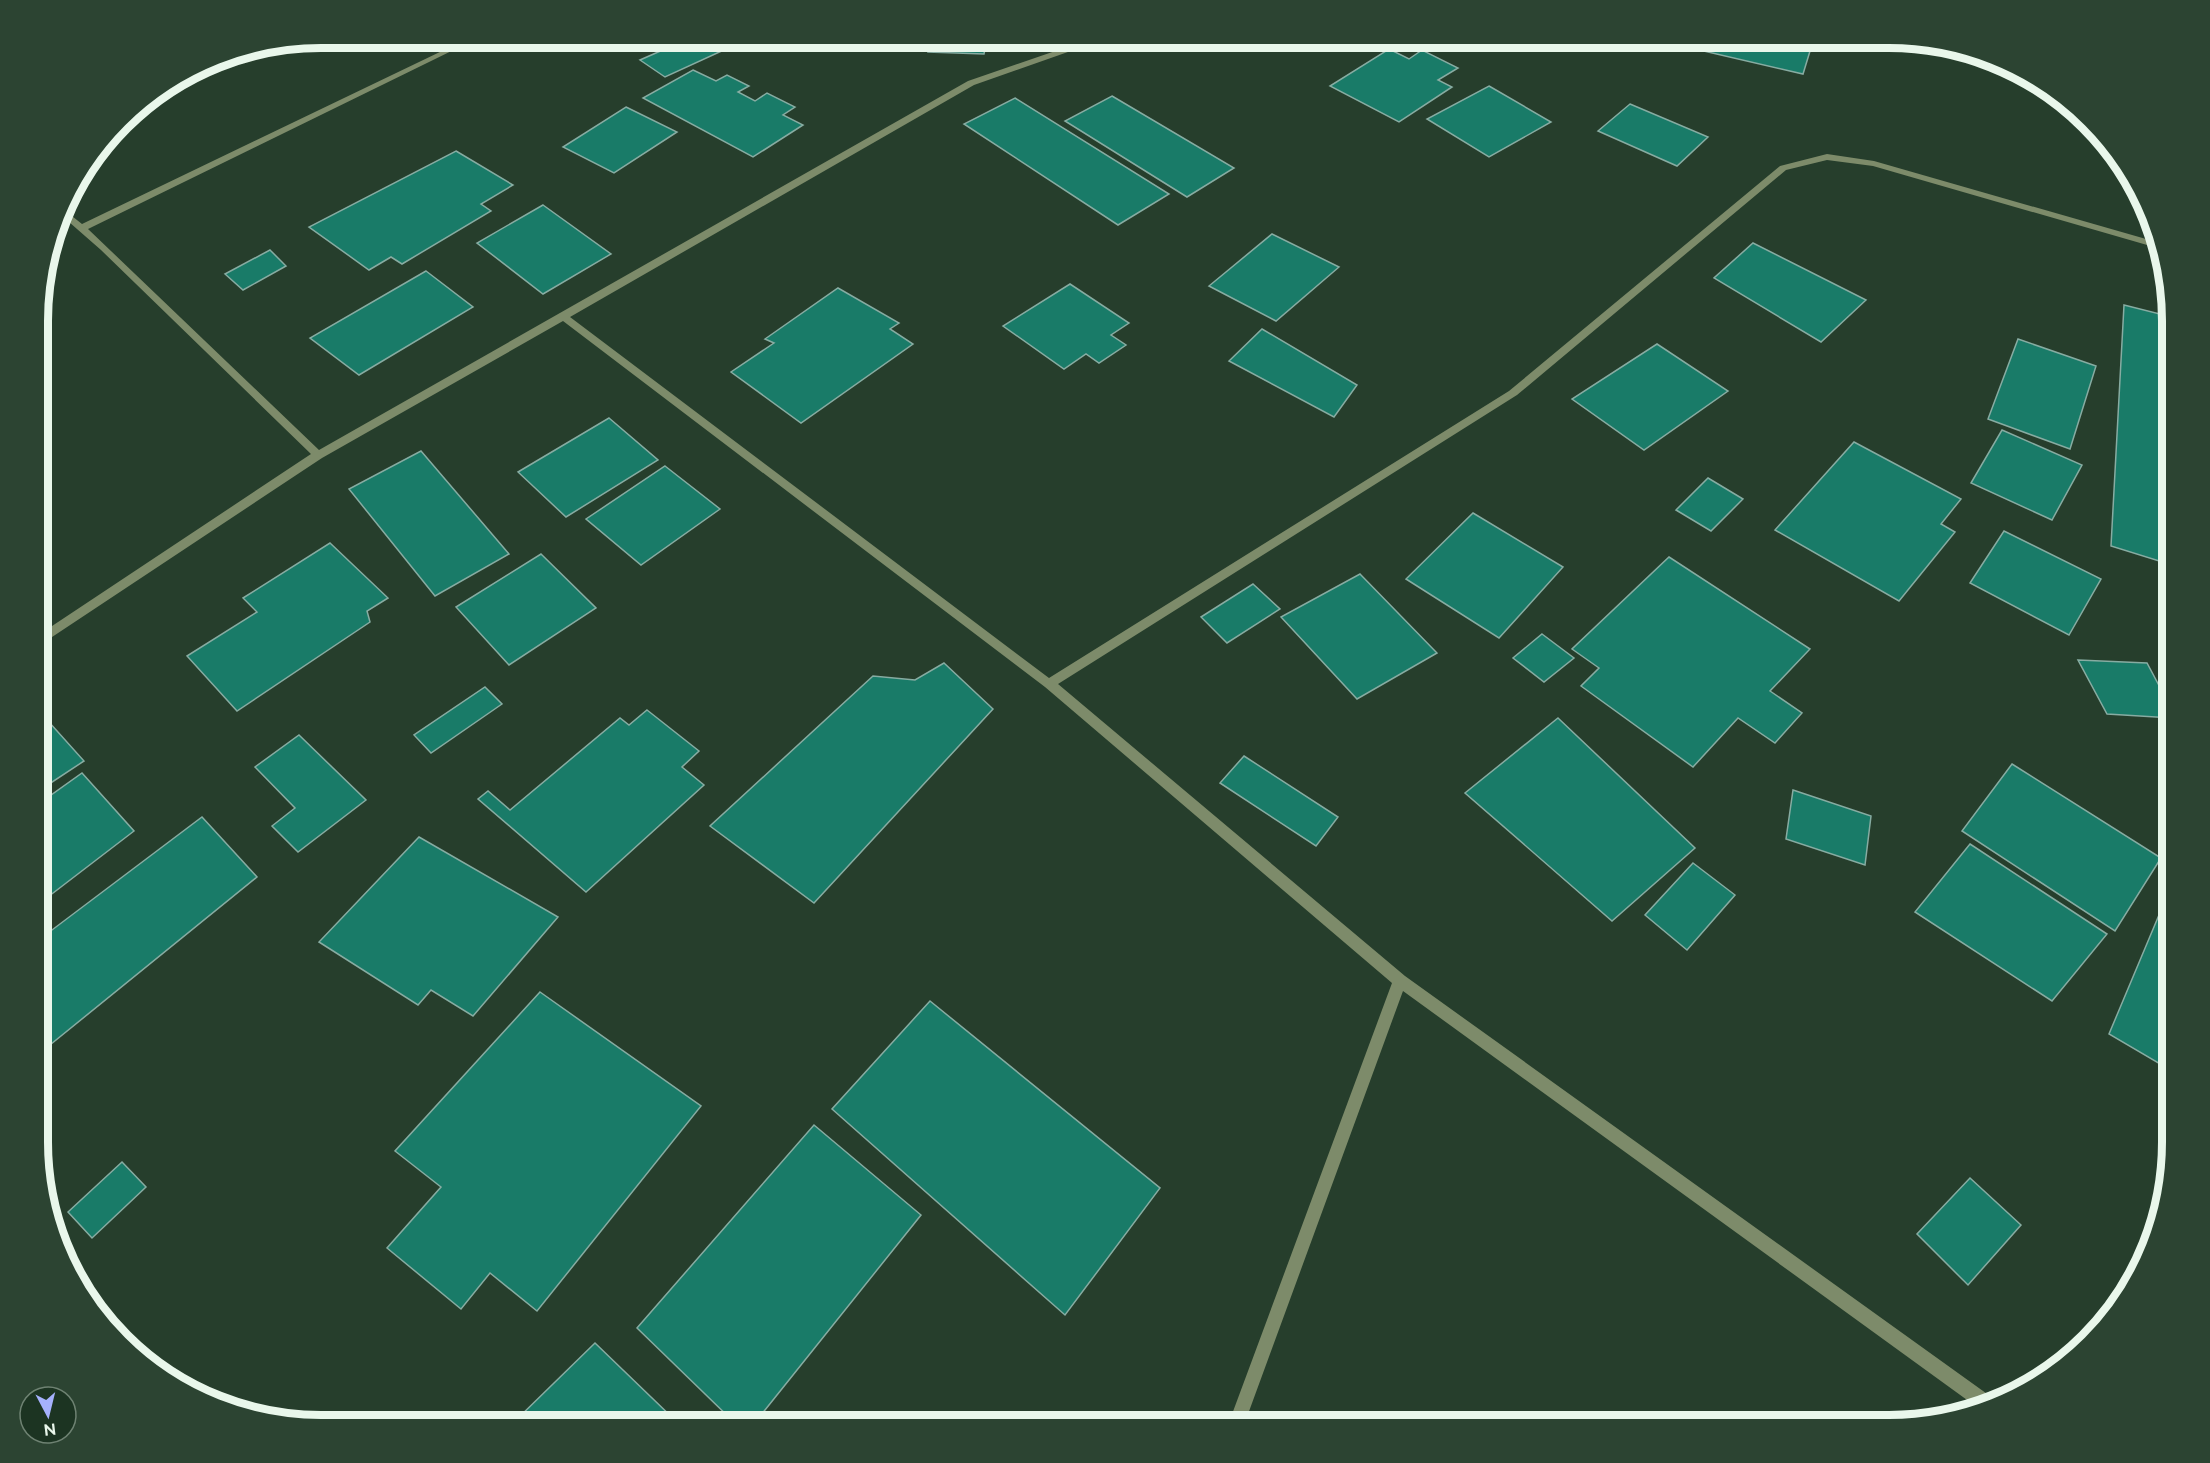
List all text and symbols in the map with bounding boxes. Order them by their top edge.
north arrow [18,1385,78,1445]
text: N [43,1419,57,1440]

